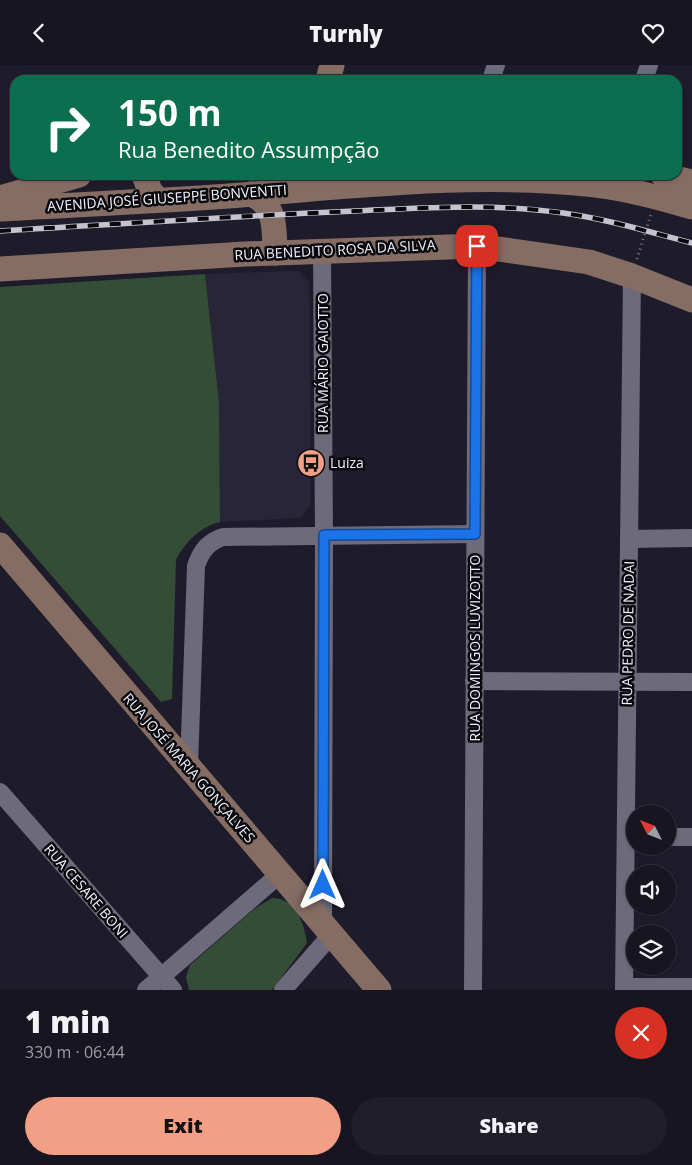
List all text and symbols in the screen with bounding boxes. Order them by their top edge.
text: Turnly [309,18,383,48]
icon: back [25,19,53,47]
icon: heart [639,19,667,47]
text: 150 m [118,89,222,136]
icon: right [35,95,100,160]
text: Rua Benedito Assumpção [118,134,379,164]
street label: AVENIDA JOSÉ GIUSEPPE BONVENTTI [46,180,287,215]
pin [456,225,498,267]
icon: arrive [463,232,491,260]
street label: RUA BENEDITO ROSA DA SILVA [234,235,436,264]
street label: RUA MÁRIO GAIOTTO [313,293,332,433]
bus stop icon: Luiza [296,448,326,478]
place label: Luiza [330,453,364,472]
street label: RUA DOMINGOS LUVIZOTTO [465,554,484,741]
street label: RUA PEDRO DE NADAI [617,560,638,706]
street label: RUA JOSÉ MARIA GONÇALVES [119,689,260,846]
north arrow [626,805,676,855]
map controls [626,805,676,975]
street label: RUA CESARE BONI [40,840,133,942]
position arrow [296,858,348,910]
button: sound [626,865,676,915]
button: layers [626,925,676,975]
text: 1 min [25,1001,110,1042]
button: close [615,1007,667,1059]
text: 330 m · 06:44 [25,1041,125,1063]
button: Exit [25,1097,341,1155]
button: Share [351,1097,667,1155]

